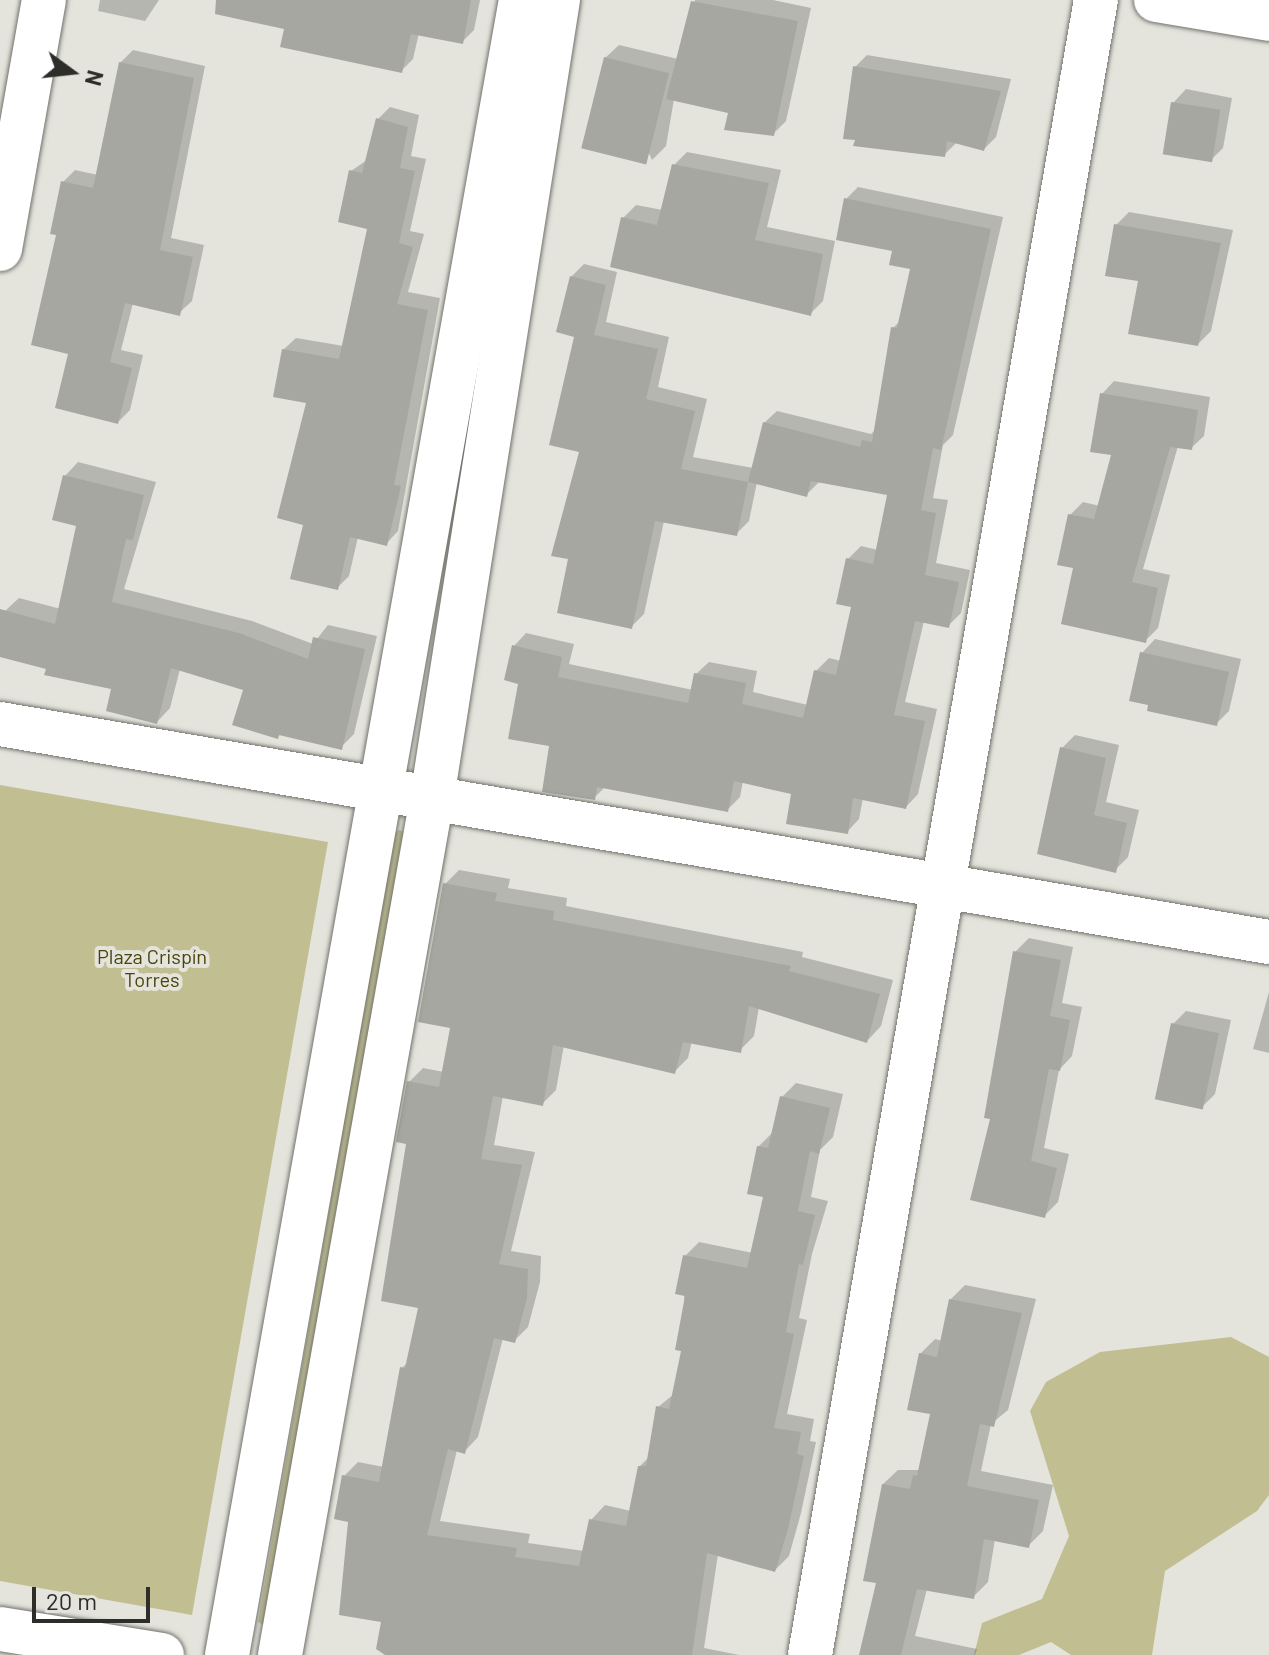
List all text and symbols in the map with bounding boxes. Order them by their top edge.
north arrow [32,32,112,112]
text: N [81,68,110,89]
park label: Plaza Crispín Torres [97,944,207,991]
scale bar [36,1571,154,1621]
text: 20 m [46,1586,97,1615]

